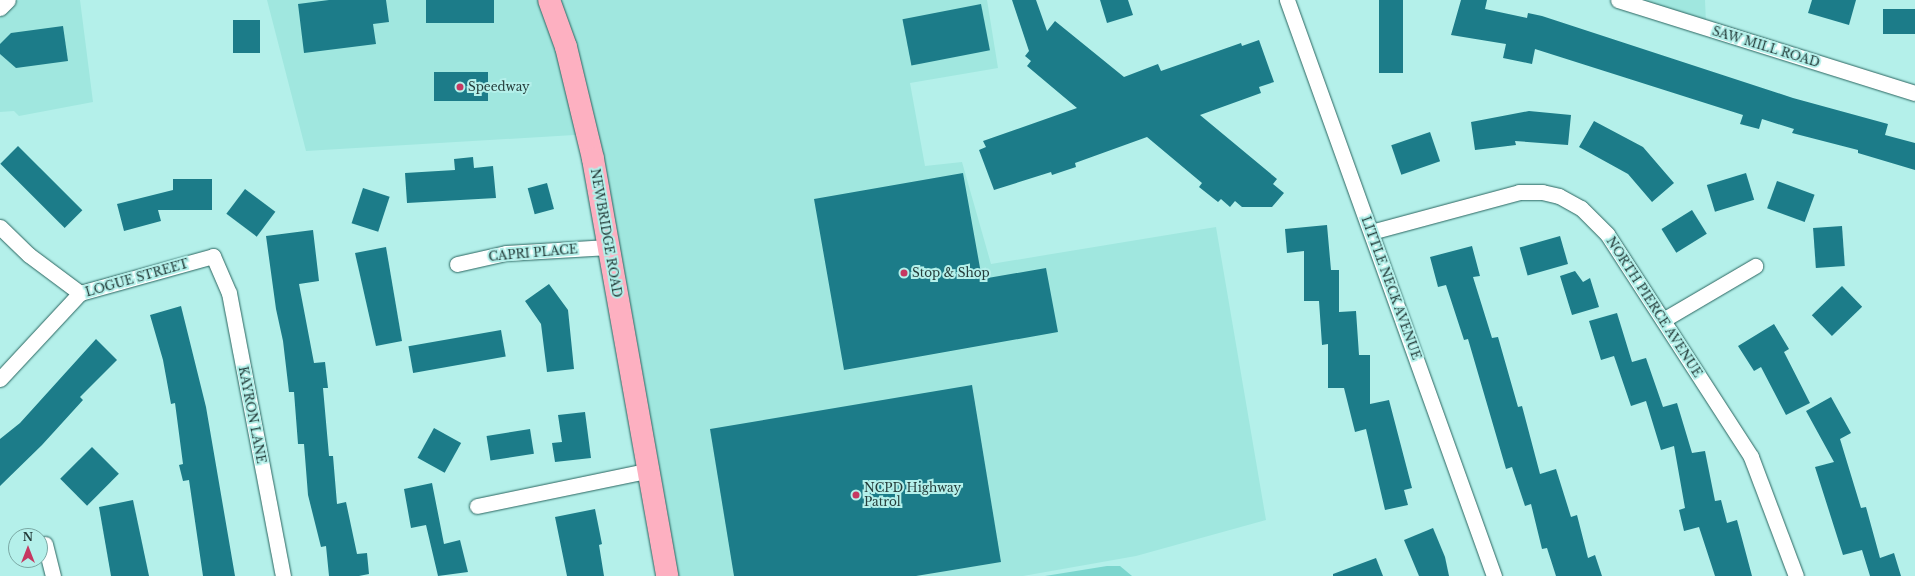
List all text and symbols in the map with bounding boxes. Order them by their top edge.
street label: SAW MILL ROAD [1710,24,1822,70]
place label: Speedway [468,80,530,94]
marker: Speedway [455,82,465,92]
street label: NEWBRIDGE ROAD [588,167,624,299]
street label: LITTLE NECK AVENUE [1358,214,1424,362]
street label: NORTH PIERCE AVENUE [1603,234,1705,380]
street label: CAPRI PLACE [488,242,578,264]
street label: LOGUE STREET [84,256,190,300]
place label: Stop & Shop [912,266,990,280]
marker: Stop & Shop [899,268,909,278]
street label: KAYRON LANE [236,365,268,465]
place label: NCPD Highway Patrol [864,481,961,509]
marker: NCPD Highway Patrol [851,490,861,500]
north arrow [8,528,48,568]
text: N [23,530,33,544]

